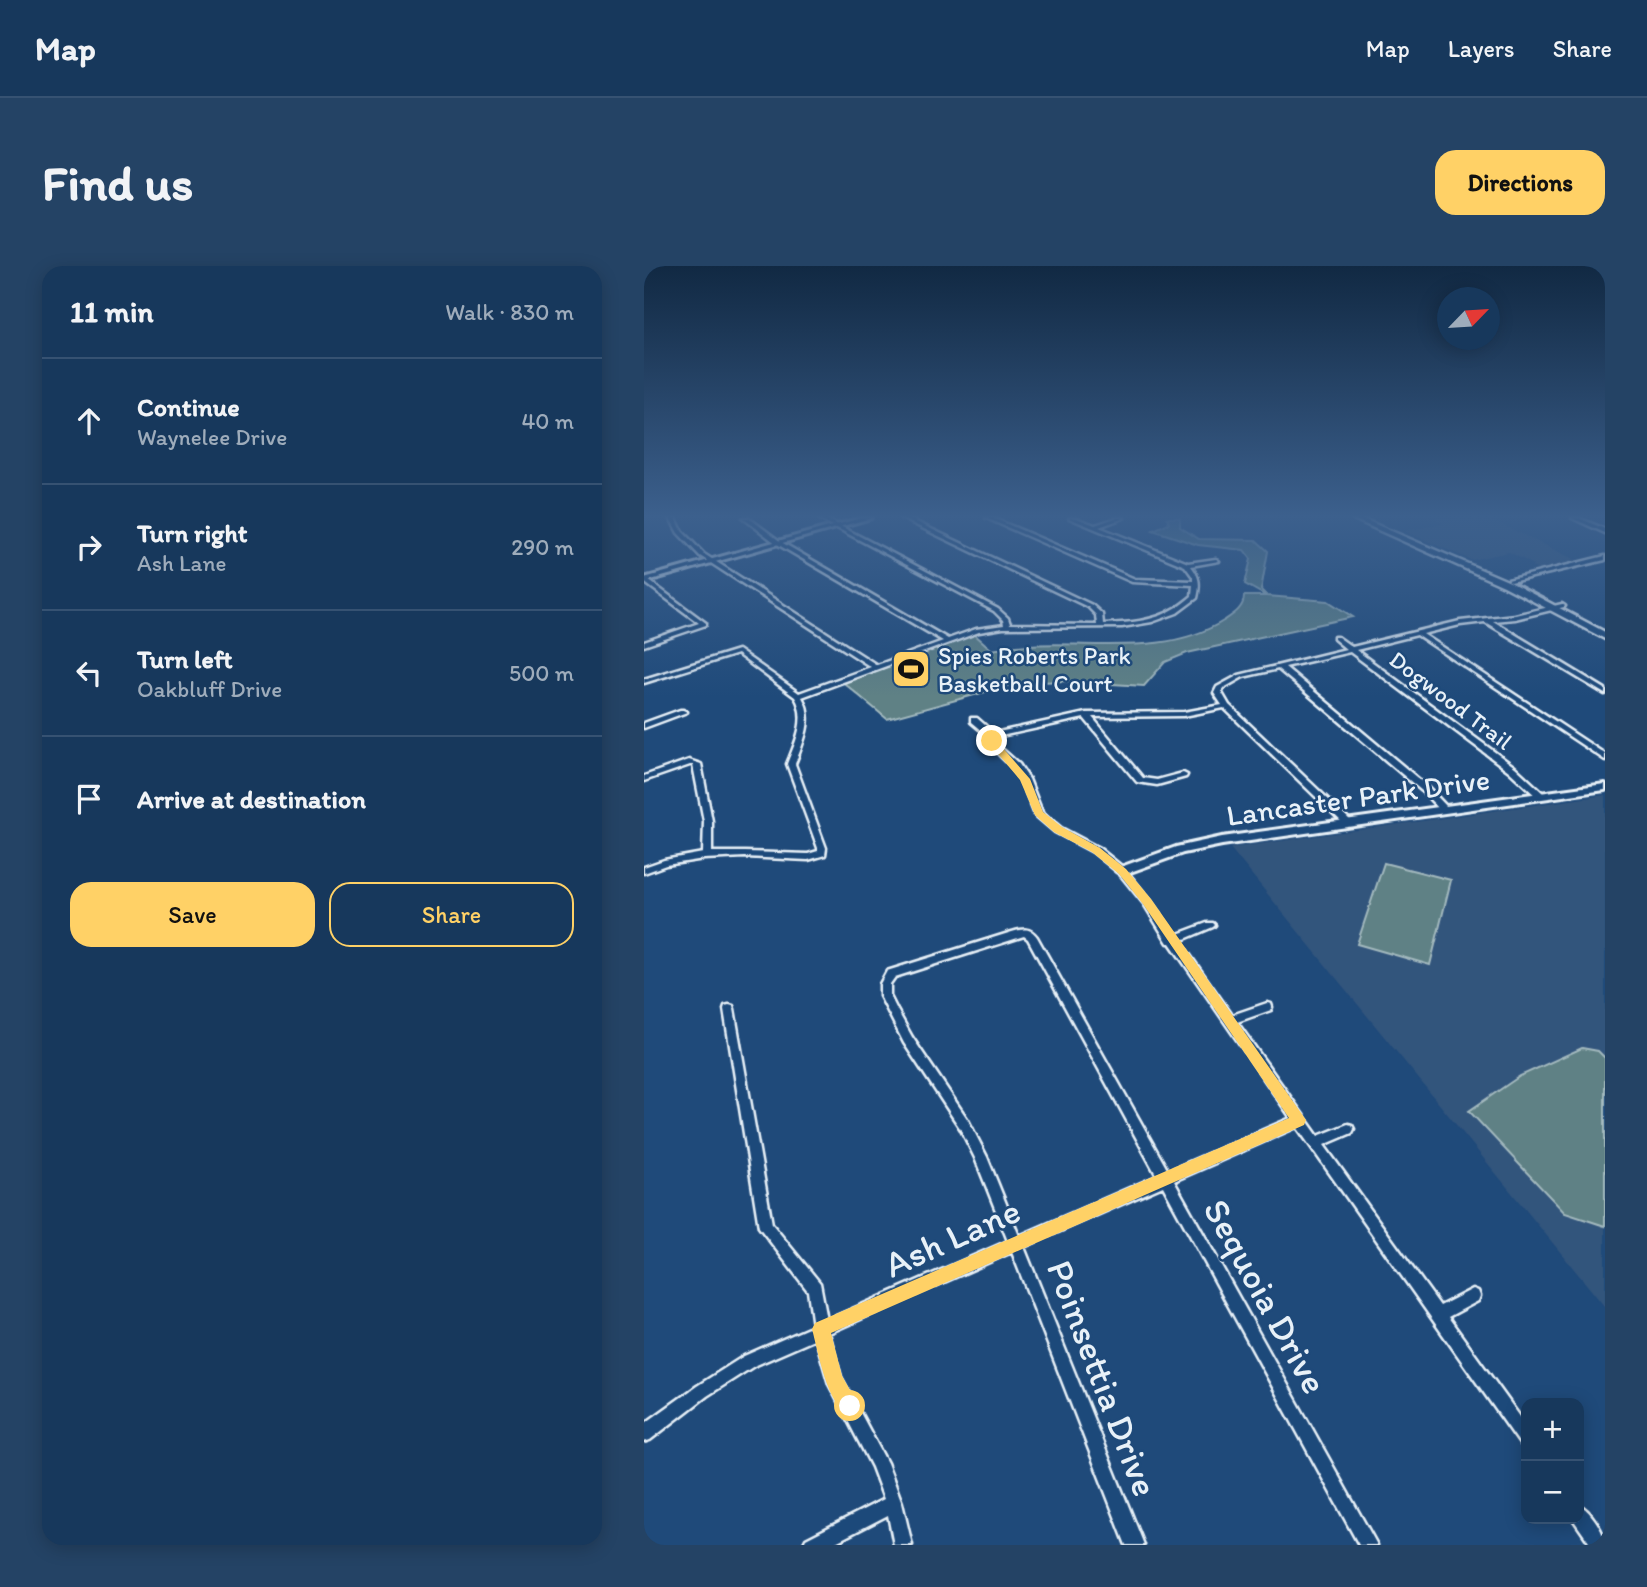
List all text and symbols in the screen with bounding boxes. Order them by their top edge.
text: Map [35,29,96,68]
text: Map [1366,34,1410,63]
text: Layers [1448,34,1515,63]
text: Share [1553,34,1612,63]
button: Directions [1435,150,1605,215]
text: Find us [42,153,193,212]
north arrow [1437,287,1500,350]
text: 11 min [70,293,154,330]
text: Walk · 830 m [445,298,574,326]
text: Continue [137,391,240,423]
icon: ahead [70,402,108,440]
text: 40 m [521,407,574,435]
text: Waynelee Drive [137,423,287,451]
text: Turn right [137,517,248,549]
icon: right [70,528,108,566]
text: 290 m [511,533,574,561]
text: Ash Lane [137,549,226,577]
place label: Spies Roberts Park Basketball Court [938,641,1131,698]
text: Turn left [137,643,233,675]
street label: Dogwood Trail [1384,644,1518,756]
sports icon: Spies Roberts Park Basketball Court [890,648,932,690]
icon: left [70,654,108,692]
text: 500 m [509,659,574,687]
text: Oakbluff Drive [137,675,282,703]
route end [976,725,1007,756]
street label: Lancaster Park Drive [1224,760,1492,834]
icon: arrive [70,780,108,818]
text: Arrive at destination [137,783,366,815]
button: Save [70,882,315,947]
button: Share [329,882,574,947]
street label: Ash Lane [877,1188,1027,1286]
street label: Sequoia Drive [1194,1191,1338,1401]
street label: Poinsettia Drive [1038,1254,1168,1502]
route start [834,1390,865,1421]
map controls [1521,1398,1584,1524]
button: + [1521,1398,1584,1461]
button: − [1521,1461,1584,1524]

